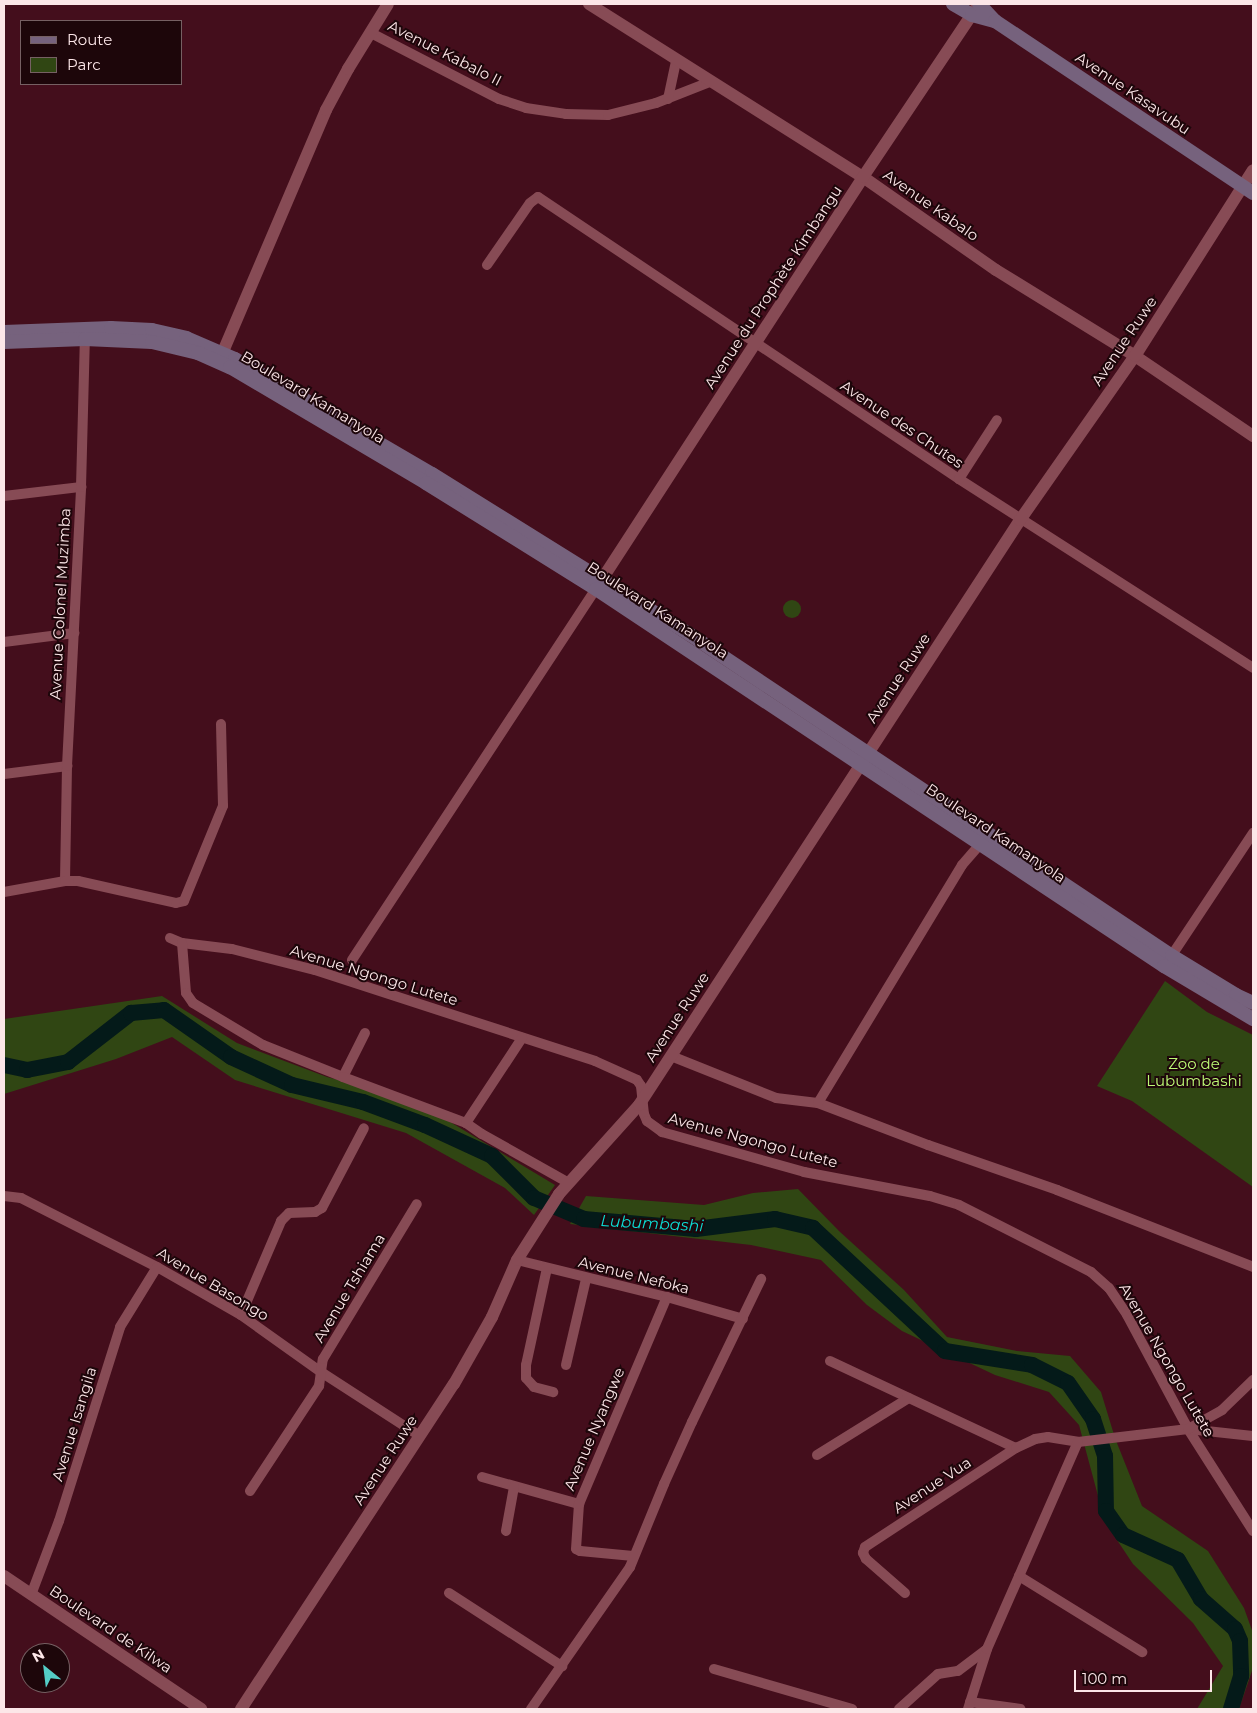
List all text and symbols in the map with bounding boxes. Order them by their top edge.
street label: Avenue Kabalo II [385,17,505,89]
legend [20,20,182,85]
text: Route [67,30,112,49]
street label: Avenue Kasavubu [1072,48,1194,138]
text: Parc [67,55,101,74]
street label: Avenue Kabalo [880,165,982,245]
street label: Avenue du Prophète Kimbangu [700,182,846,392]
street label: Avenue Ruwe [1088,293,1160,389]
street label: Boulevard Kamanyola [238,347,388,447]
street label: Avenue des Chutes [837,376,967,472]
street label: Avenue Colonel Muzimba [46,508,74,700]
street label: Boulevard Kamanyola [584,558,732,662]
street label: Avenue Ruwe [862,630,934,726]
street label: Boulevard Kamanyola [923,780,1069,886]
street label: Avenue Ngongo Lutete [288,941,460,1009]
street label: Avenue Ruwe [641,969,713,1065]
park label: Zoo de Lubumbashi [1146,1054,1242,1089]
street label: Avenue Ngongo Lutete [666,1109,840,1171]
water label: Lubumbashi [600,1212,704,1236]
street label: Avenue Tshiama [309,1230,389,1346]
street label: Avenue Basongo [154,1244,272,1324]
street label: Avenue Nefoka [577,1252,691,1298]
street label: Avenue Ngongo Lutete [1116,1280,1218,1440]
street label: Avenue Isangila [48,1365,100,1483]
street label: Avenue Nyangwe [560,1365,628,1493]
street label: Avenue Ruwe [349,1412,421,1508]
street label: Avenue Vua [890,1453,974,1517]
street label: Boulevard de Kilwa [46,1581,176,1677]
north arrow [20,1643,70,1693]
text: N [29,1645,48,1666]
scale bar [1077,1660,1214,1692]
text: 100 m [1082,1669,1127,1688]

